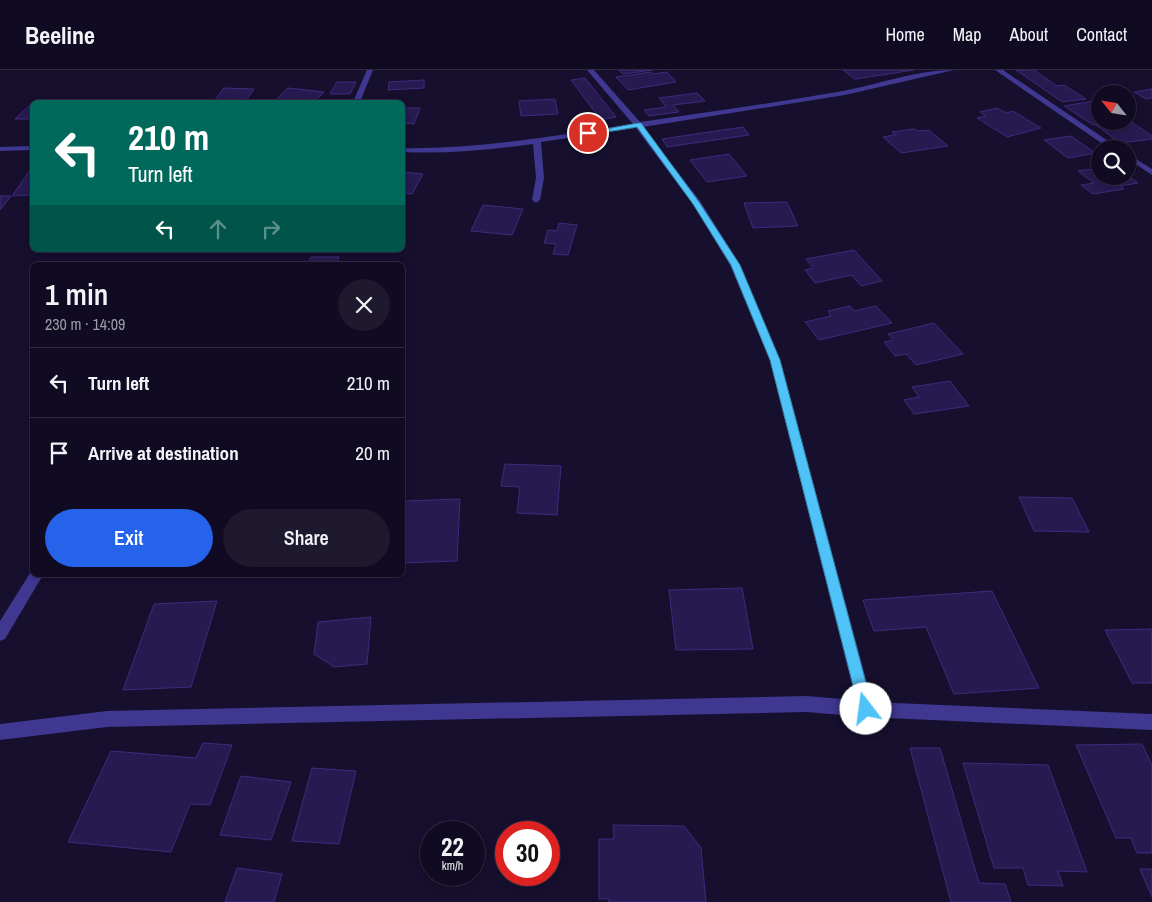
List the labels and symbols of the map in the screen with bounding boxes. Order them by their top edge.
north arrow [1091,85,1136,130]
pin [567,112,609,154]
position arrow [839,682,891,734]
speed limit sign: 30 [495,821,560,886]

